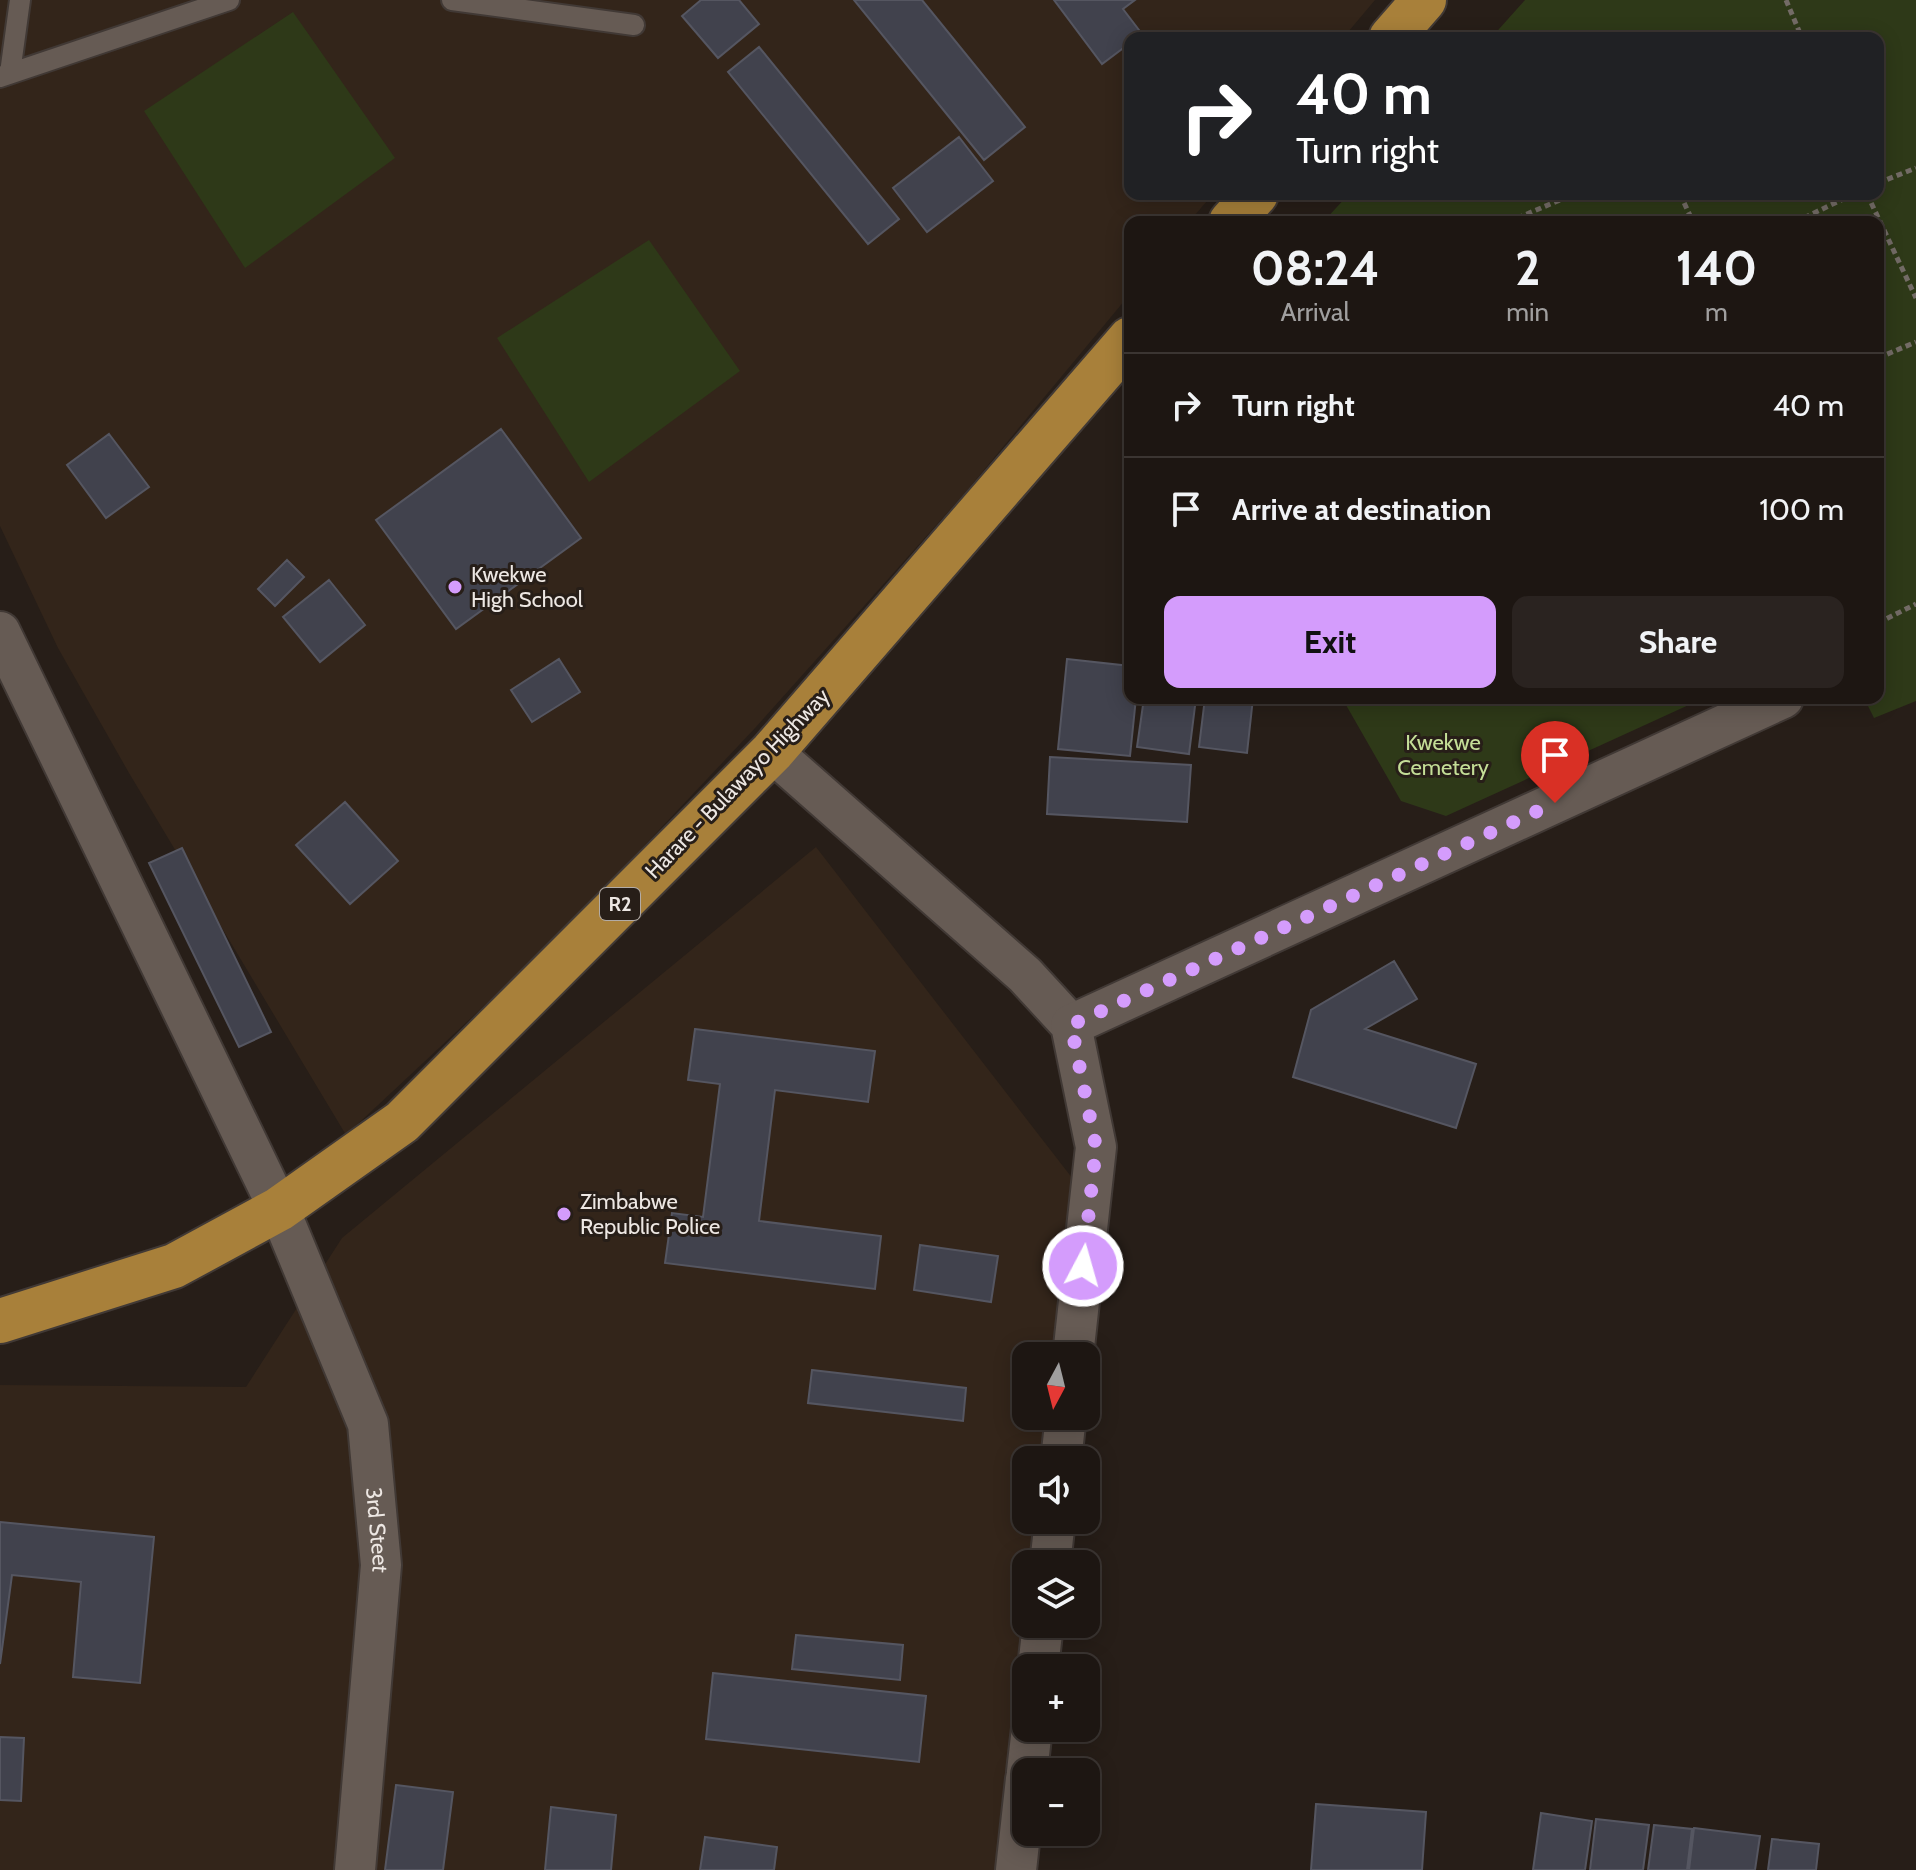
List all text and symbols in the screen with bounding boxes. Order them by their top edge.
text: 40 m [1296,60,1432,128]
icon: right [1164,64,1268,168]
text: Turn right [1296,128,1439,172]
text: 08:24 [1251,239,1379,297]
text: 2 [1515,239,1540,297]
text: 140 [1676,239,1757,297]
text: Arrival [1281,296,1350,328]
text: min [1506,296,1549,328]
text: m [1705,296,1728,328]
icon: right [1164,383,1208,427]
text: Turn right [1232,387,1355,424]
text: 40 m [1773,387,1844,424]
icon: arrive [1164,487,1208,531]
text: Arrive at destination [1232,491,1492,528]
text: 100 m [1759,491,1844,528]
place label: Kwekwe High School [471,561,584,613]
marker: Kwekwe High School [446,578,464,596]
button: Exit [1164,596,1496,688]
button: Share [1512,596,1844,688]
street label: Harare - Bulawayo Highway [639,683,835,884]
pin [1521,721,1589,803]
park label: Kwekwe Cemetery [1397,729,1489,781]
icon: arrive [1533,733,1577,777]
road number: R2 [600,888,640,920]
place label: Zimbabwe Republic Police [580,1188,720,1240]
marker: Zimbabwe Republic Police [555,1205,573,1223]
position arrow [1041,1224,1125,1308]
north arrow [1012,1342,1100,1430]
map controls [1012,1342,1100,1846]
button: sound [1012,1446,1100,1534]
street label: 3rd Steet [360,1486,394,1574]
button: layers [1012,1550,1100,1638]
button: + [1012,1654,1100,1742]
button: − [1012,1758,1100,1846]

